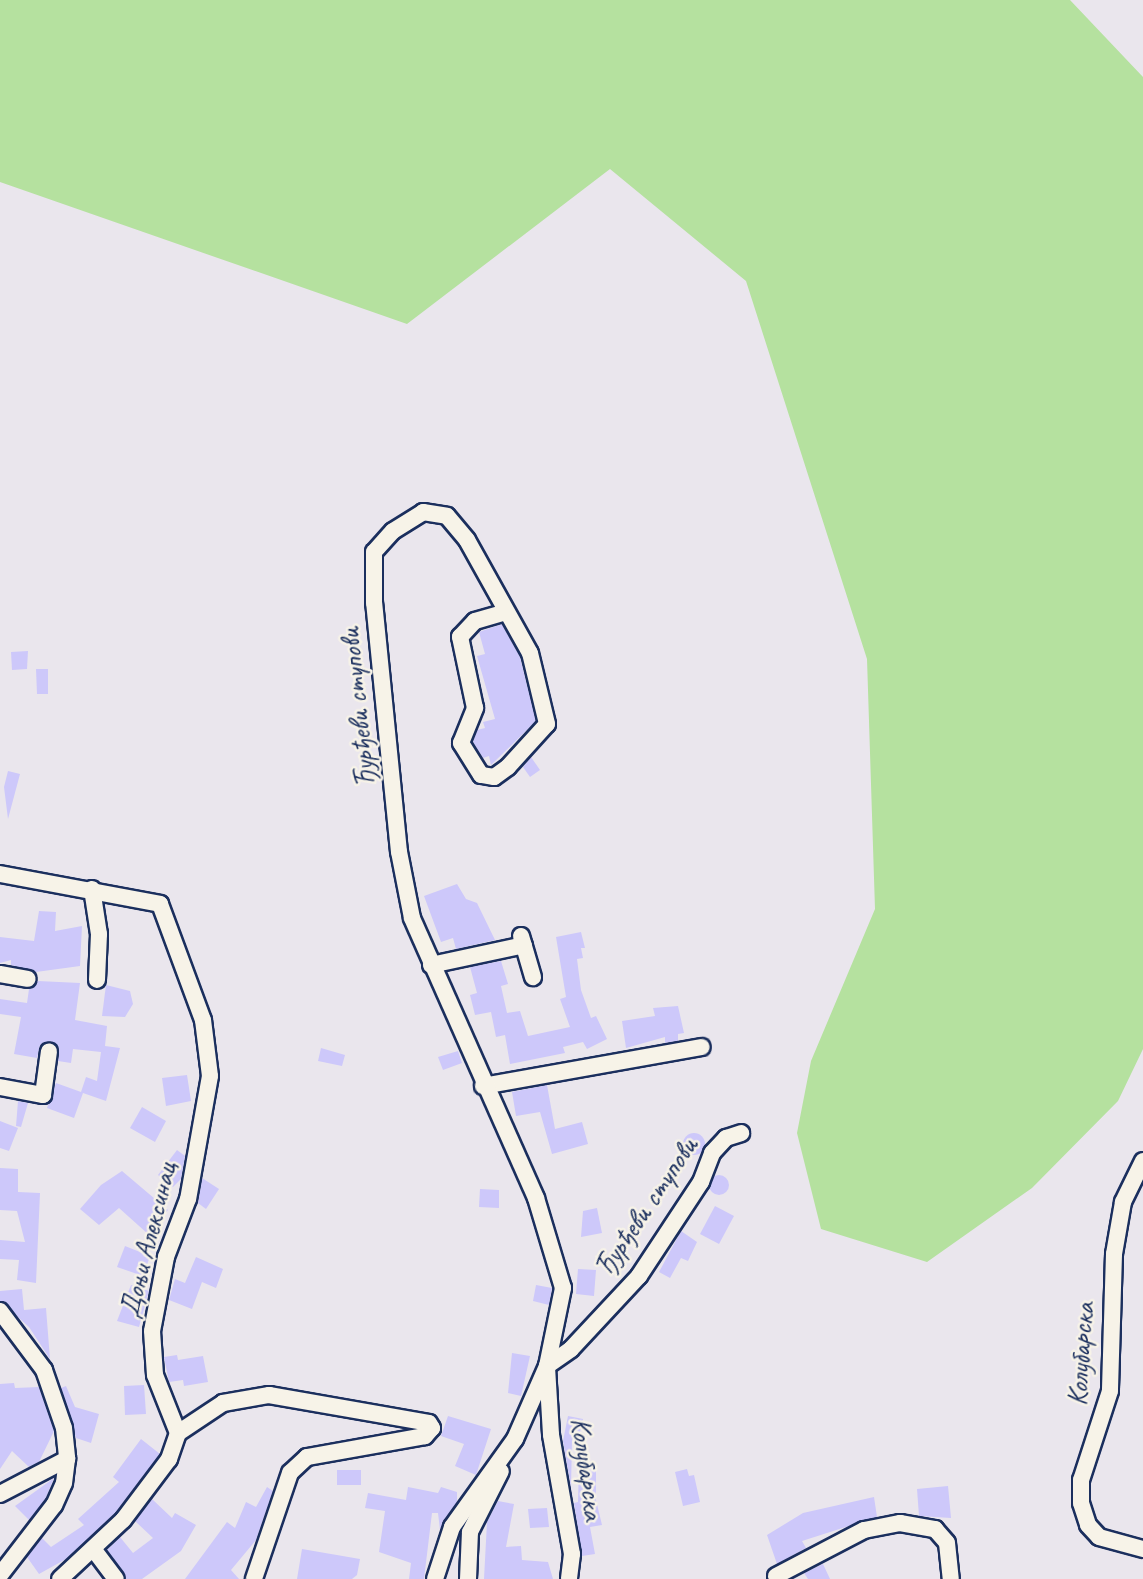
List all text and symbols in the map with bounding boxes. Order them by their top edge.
street label: Ђурђеви ступови [333,627,383,789]
street label: Ђурђеви ступови [587,1131,705,1283]
street label: Доњи Алексинац [112,1158,184,1322]
street label: Колубарска [1061,1301,1101,1407]
street label: Колубарска [563,1415,611,1523]

